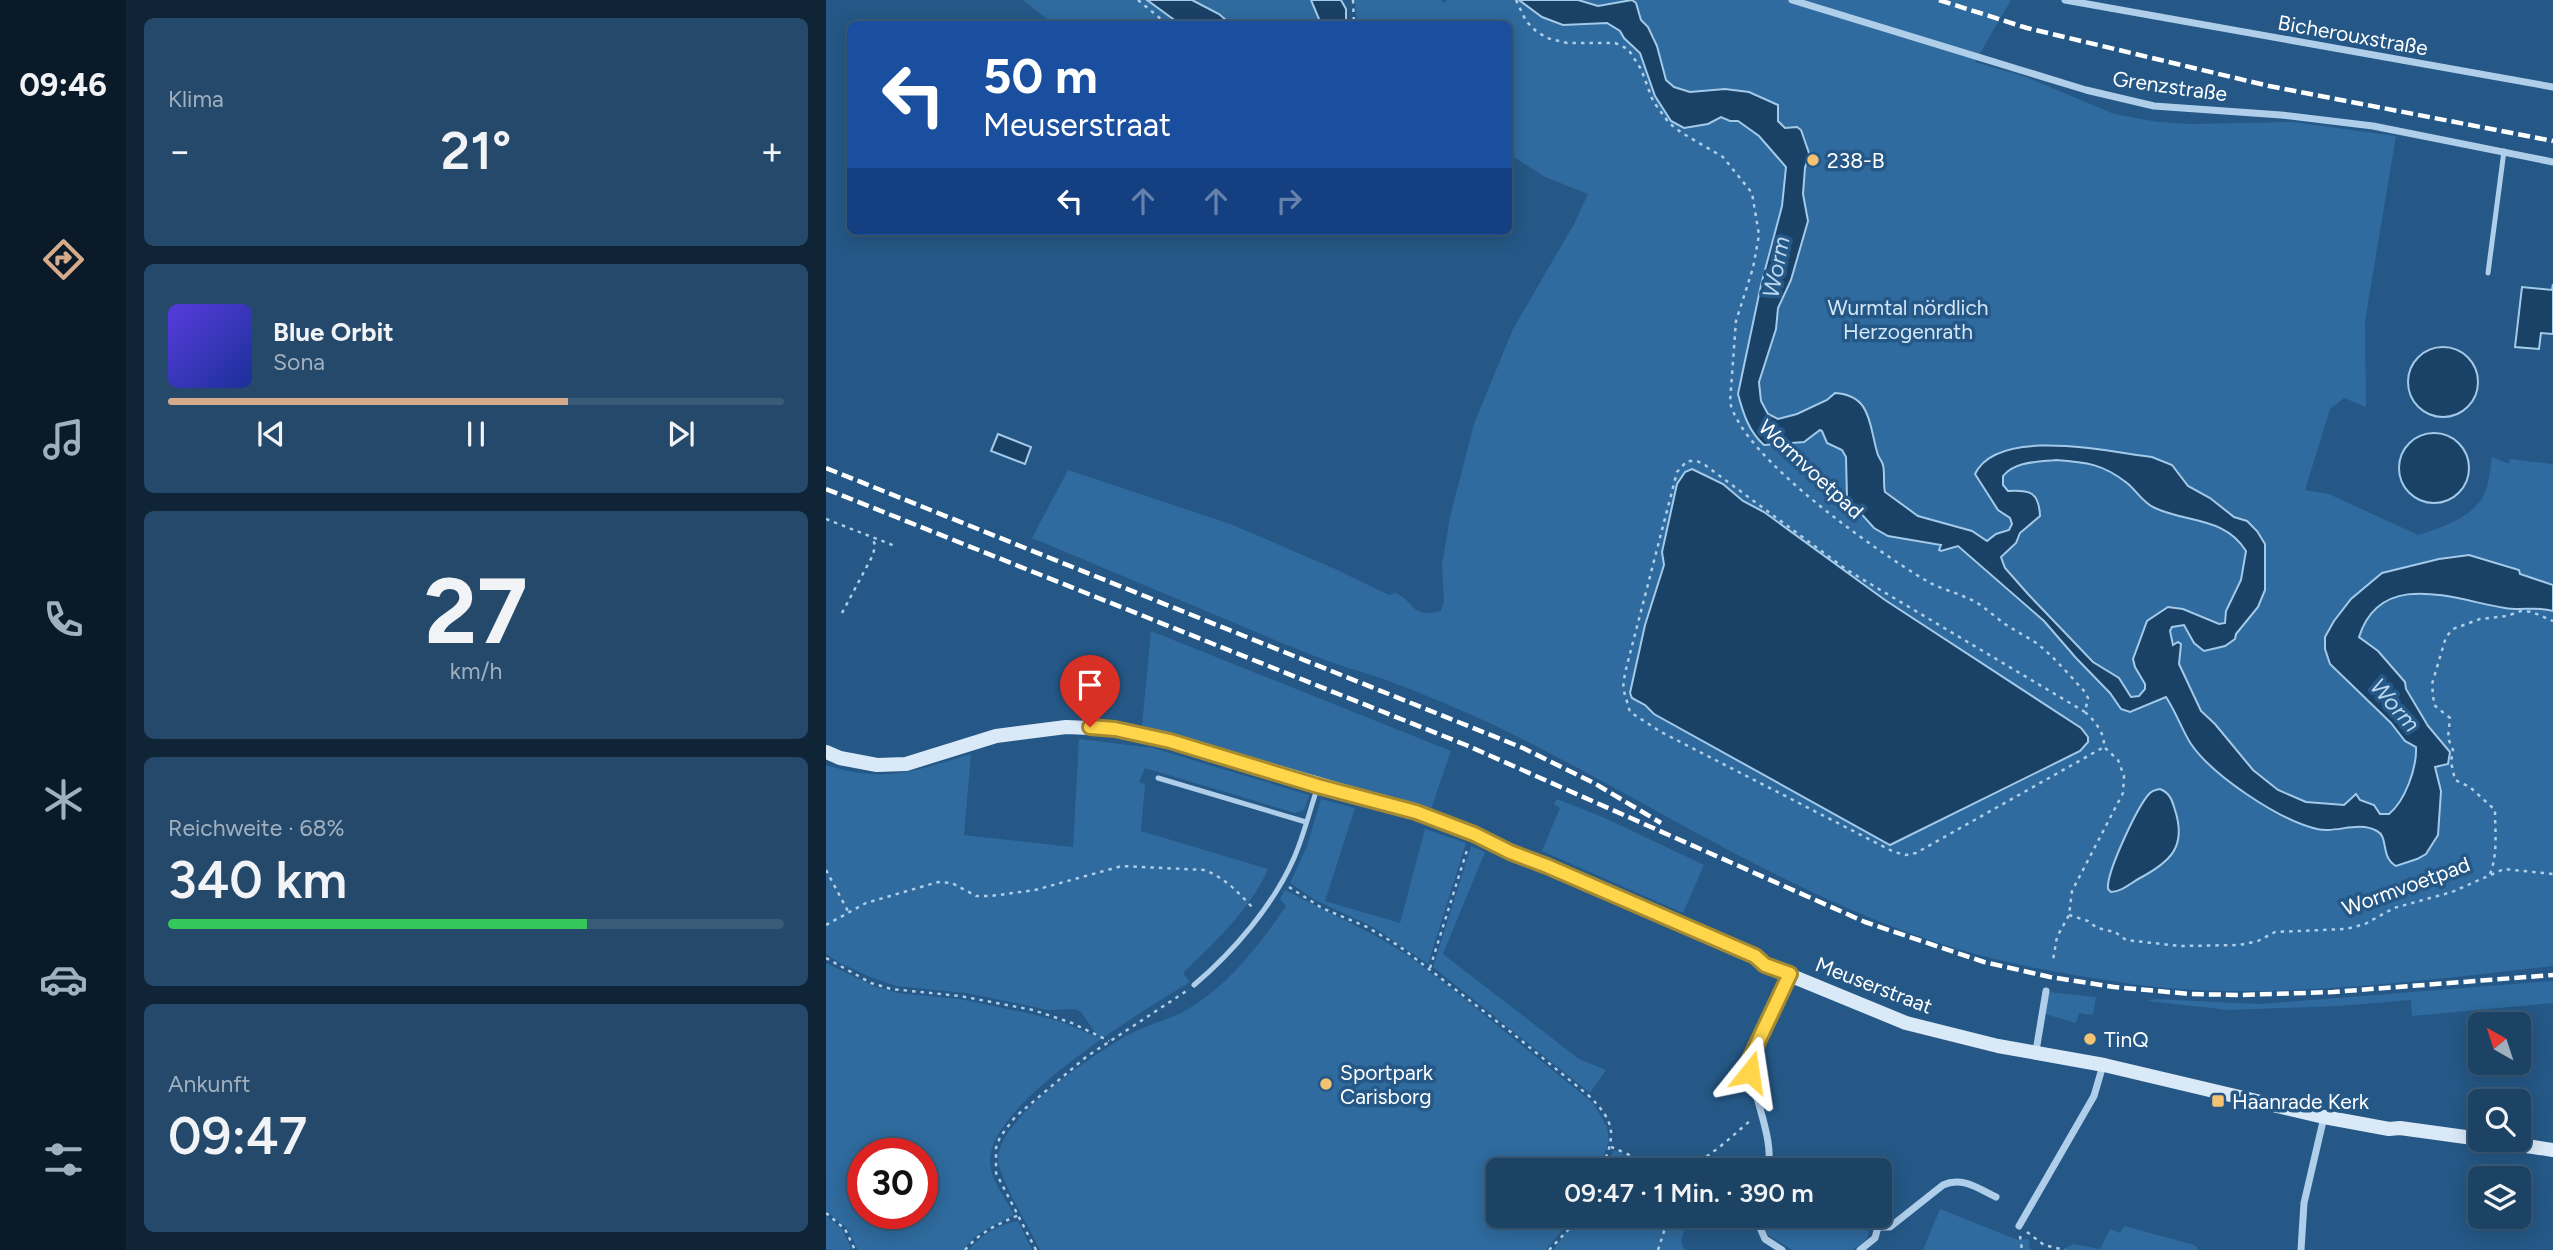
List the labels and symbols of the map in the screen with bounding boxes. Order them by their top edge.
street label: Bicherouxstraße [2276,9,2430,61]
street label: Grenzstraße [2111,66,2229,106]
place label: 238-B [1827,148,1885,173]
marker: 238-B [1805,152,1821,168]
water label: Worm [1756,234,1796,300]
park label: Wurmtal nördlich Herzogenrath [1827,295,1989,344]
street label: Wormvoetpad [1753,414,1869,524]
pin [1060,655,1120,727]
water label: Worm [2364,672,2426,738]
street label: Wormvoetpad [2339,851,2473,921]
street label: Meuserstraat [1812,951,1936,1019]
north arrow [2468,1012,2530,1074]
place label: TinQ [2104,1027,2149,1052]
marker: TinQ [2082,1031,2098,1047]
position arrow [1713,1035,1787,1109]
place label: Sportpark Carisborg [1340,1060,1434,1109]
marker: Sportpark Carisborg [1318,1076,1334,1092]
place label: Haanrade Kerk [2232,1089,2370,1114]
marker: Haanrade Kerk [2210,1093,2226,1109]
speed limit sign: 30 [847,1138,938,1229]

